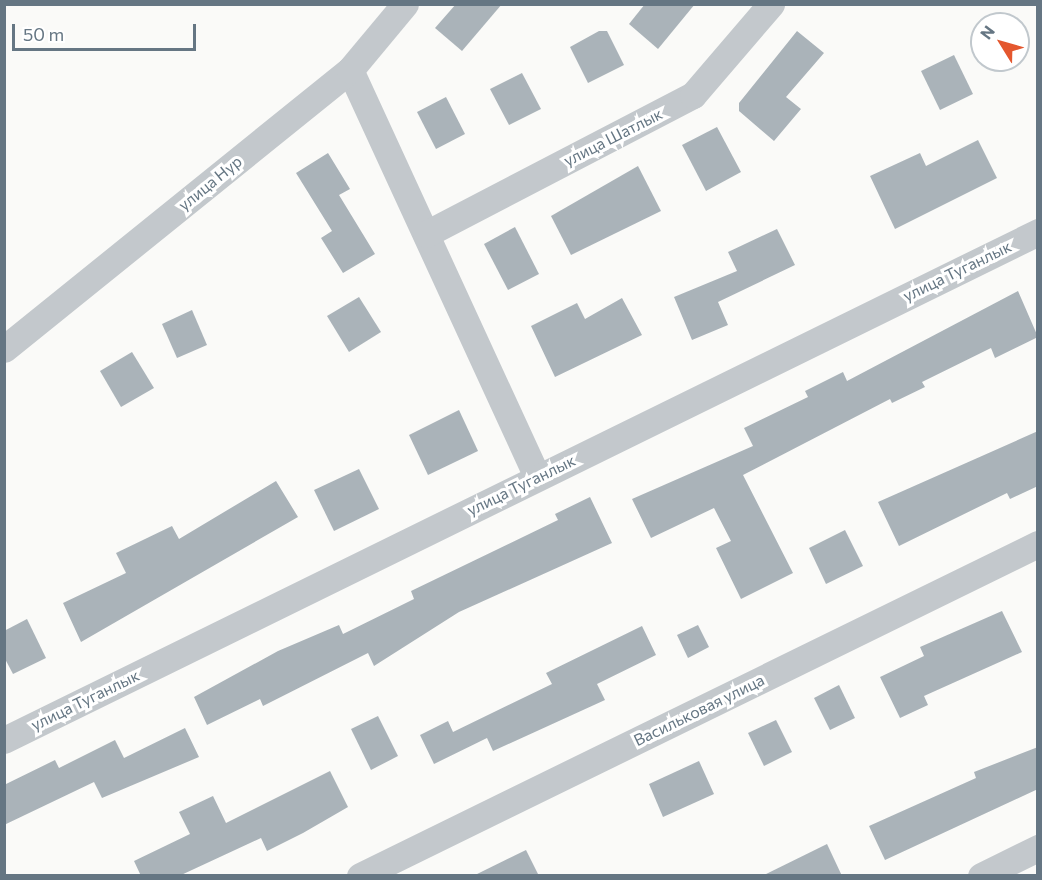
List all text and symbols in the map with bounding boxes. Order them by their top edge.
scale bar [15,12,200,50]
north arrow [970,12,1030,72]
text: N [976,22,998,43]
text: 50 m [23,23,64,45]
street label: улица Шатлык [560,104,666,170]
street label: улица Нур [174,151,246,215]
street label: улица Туганлык [900,236,1014,306]
street label: улица Туганлык [464,450,578,520]
street label: улица Туганлык [28,665,142,735]
street label: Васильковая улица [631,670,767,750]

